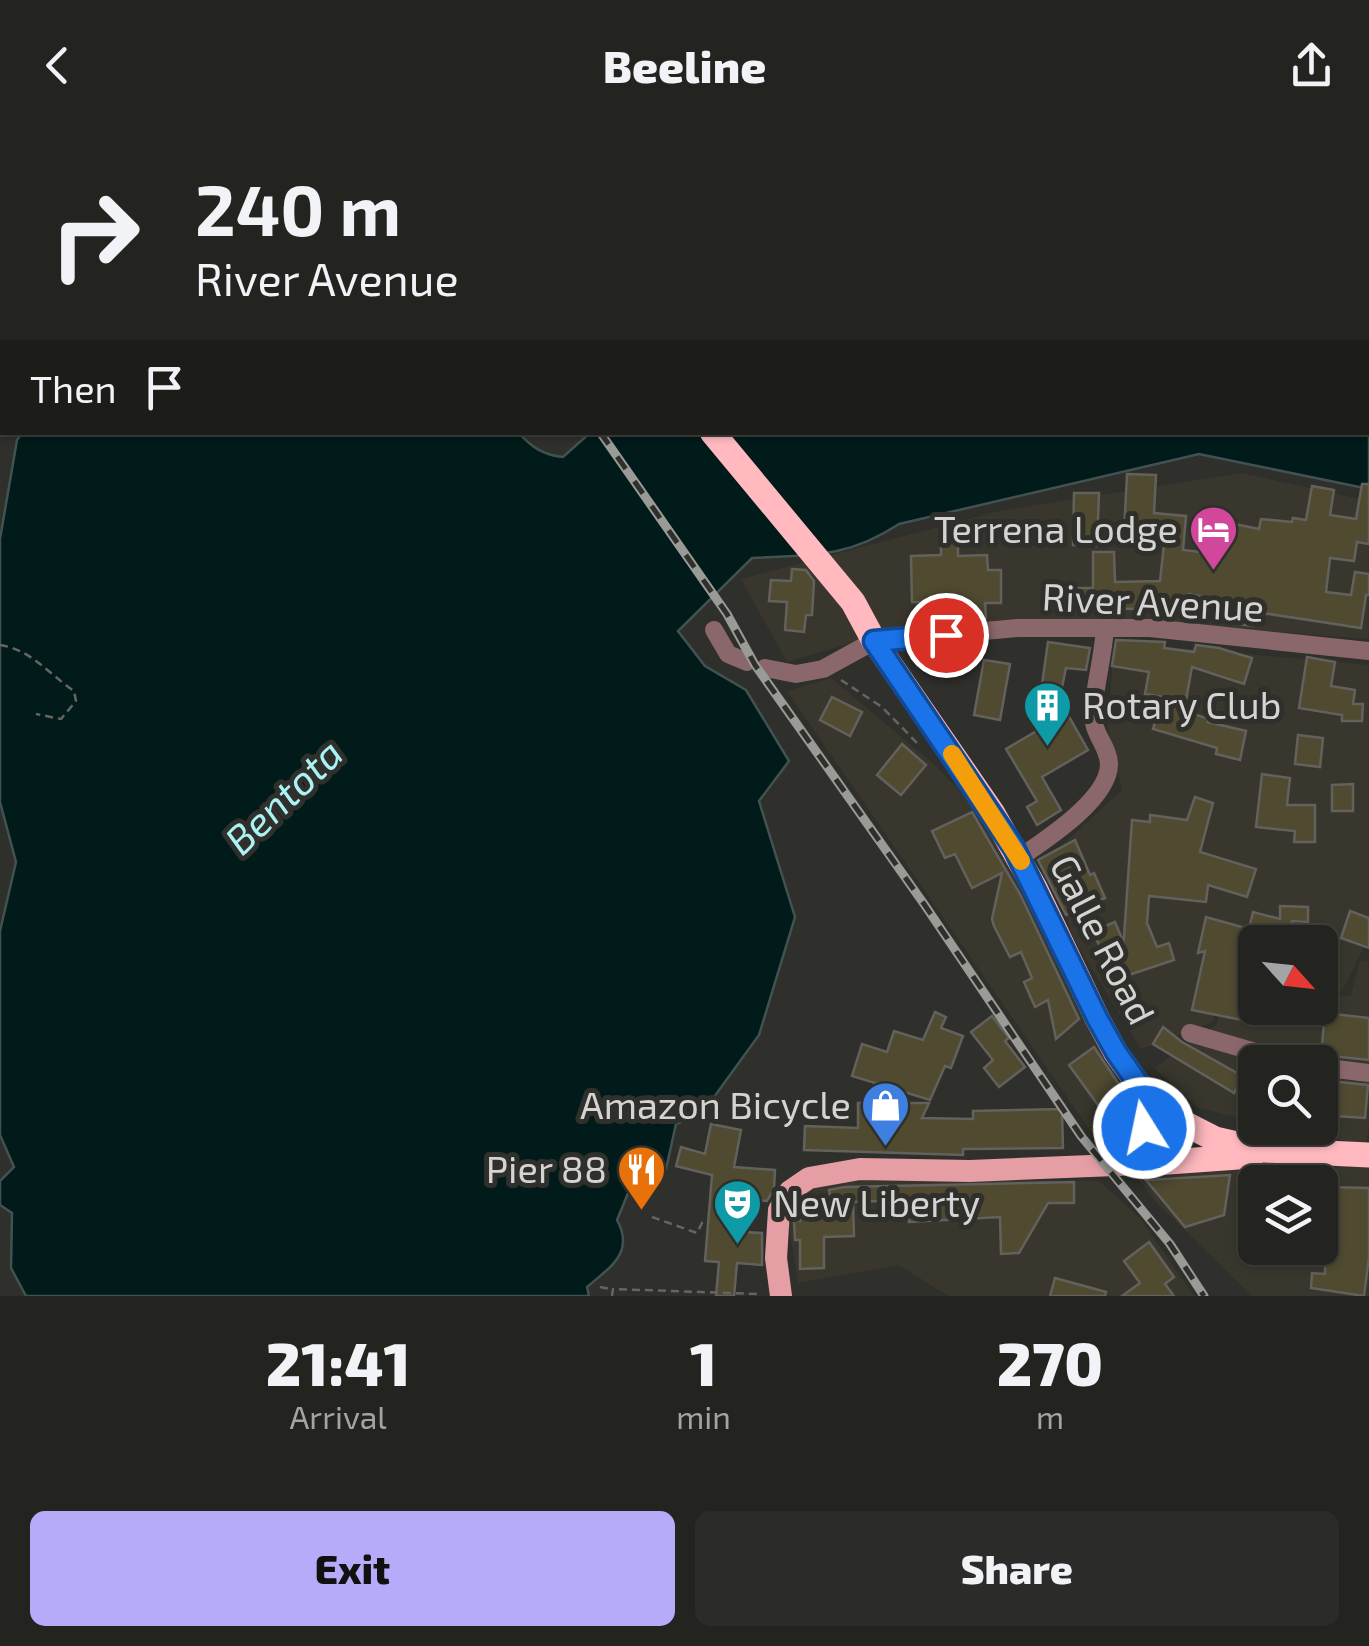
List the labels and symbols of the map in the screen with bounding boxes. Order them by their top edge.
hotel icon: Terrena Lodge [1187,504,1239,572]
place label: Terrena Lodge [934,505,1178,551]
street label: River Avenue [1041,572,1265,630]
pin [904,593,989,678]
building icon: Rotary Club [1021,680,1073,748]
place label: Rotary Club [1082,681,1281,727]
water label: Bentota [214,728,351,863]
street label: Galle Road [1042,847,1166,1031]
north arrow [1238,925,1338,1025]
position arrow [1092,1076,1196,1180]
shop icon: Amazon Bicycle [860,1080,912,1148]
place label: Amazon Bicycle [580,1081,851,1127]
restaurant icon: Pier 88 [616,1144,668,1212]
place label: Pier 88 [486,1145,607,1191]
theatre icon: New Liberty [712,1178,764,1246]
place label: New Liberty [773,1179,980,1225]

